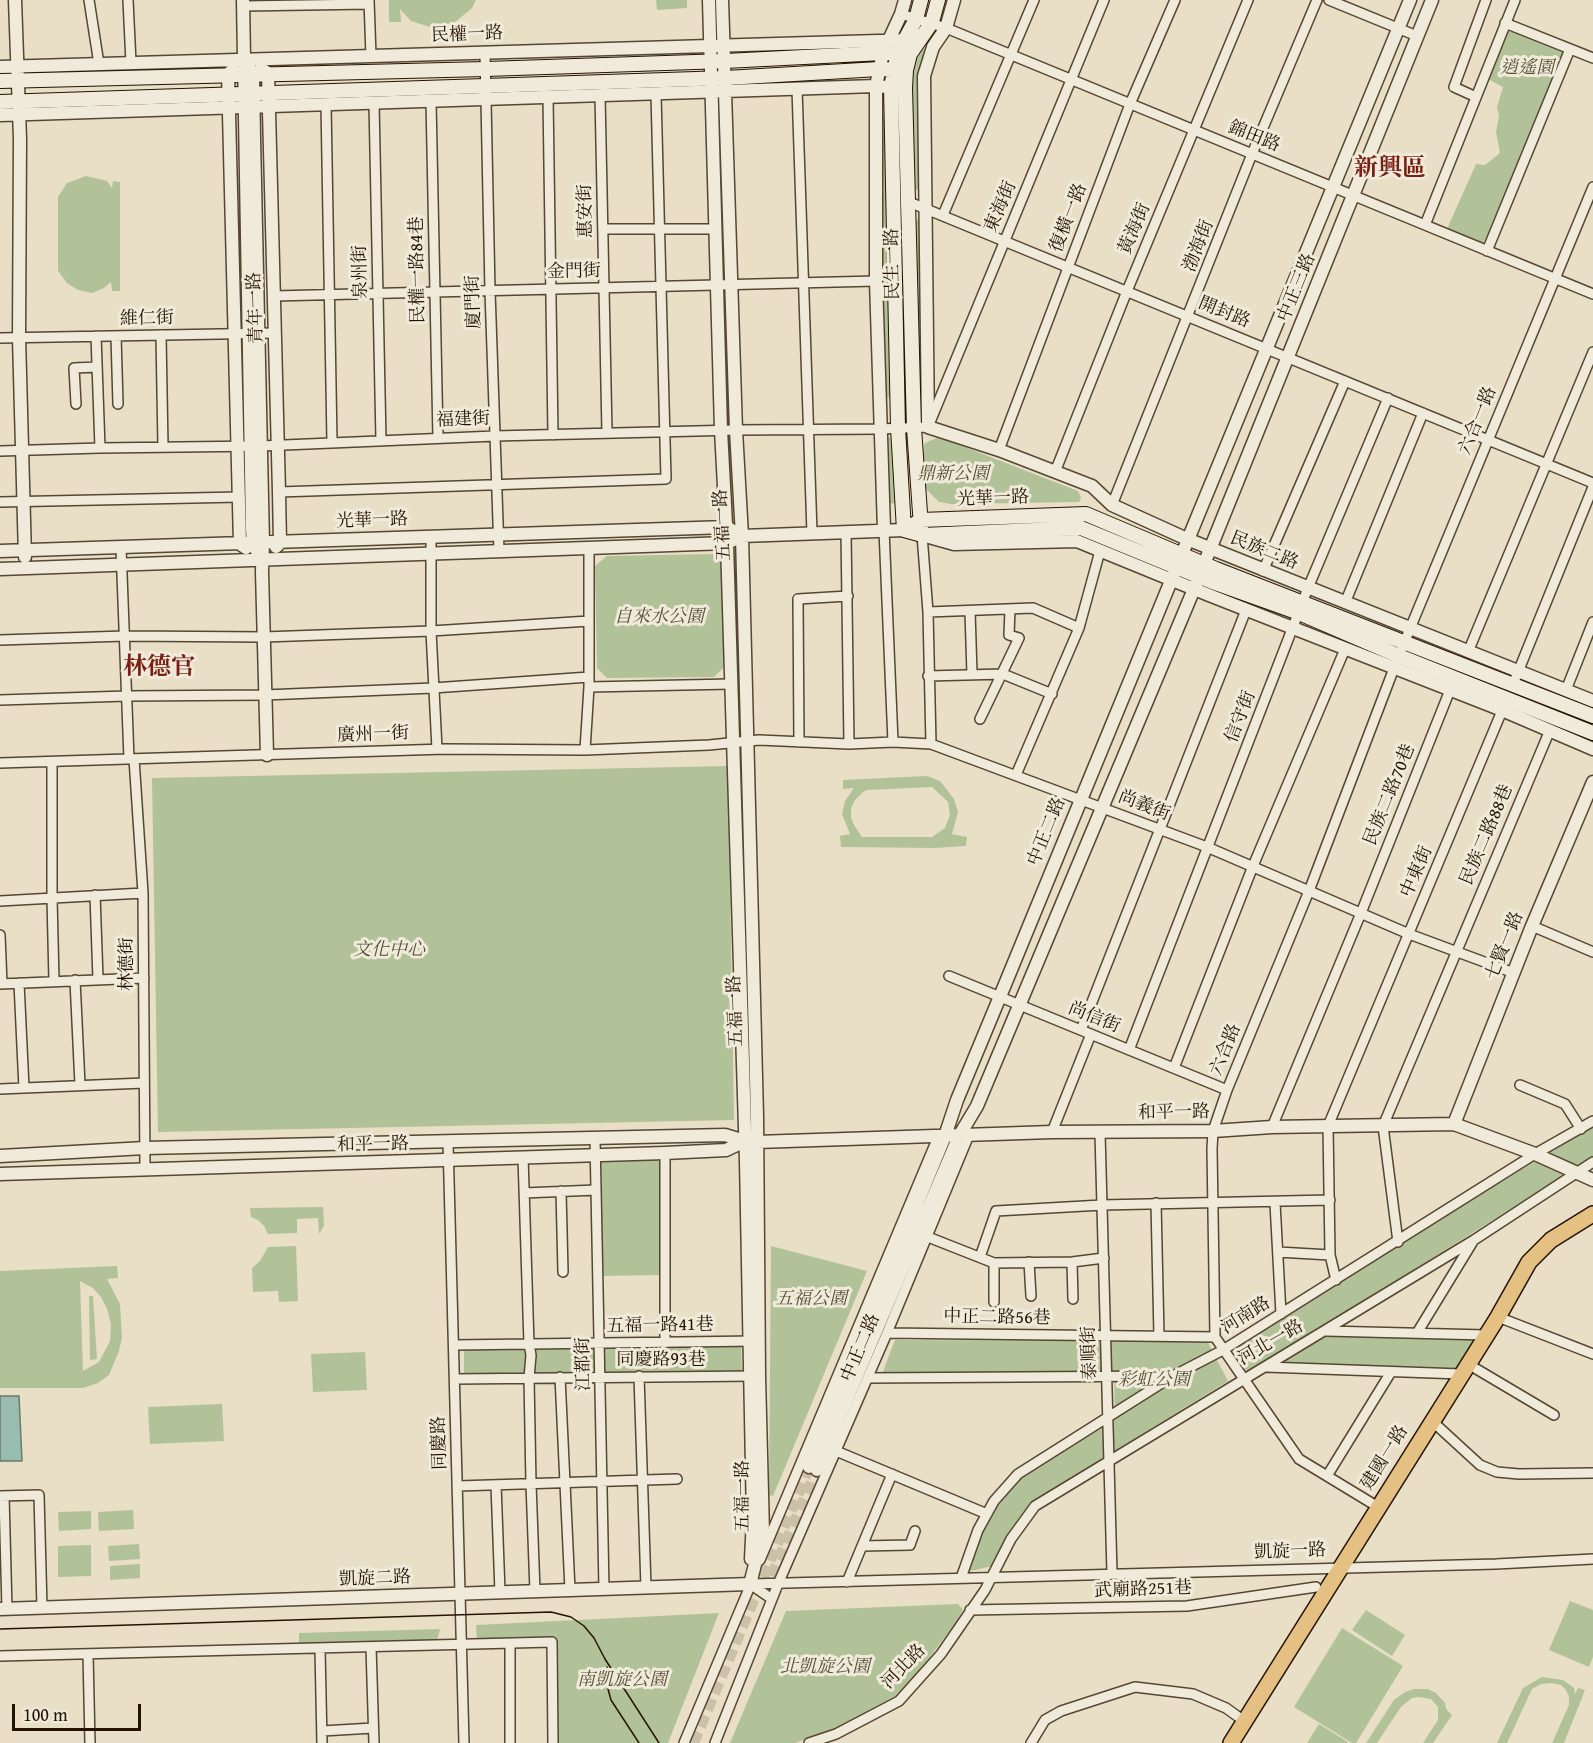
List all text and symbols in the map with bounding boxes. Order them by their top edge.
street label: 民權一路 [431,23,503,47]
park label: 逍遙園 [1500,57,1554,79]
street label: 錦田路 [1225,117,1283,157]
district label: 新興區 [1354,155,1426,183]
street label: 東海街 [981,178,1021,236]
street label: 復橫一路 [1046,181,1092,255]
street label: 惠安街 [575,184,597,238]
street label: 黃海街 [1115,200,1155,258]
street label: 民權一路84巷 [406,216,430,324]
street label: 渤海街 [1179,217,1219,275]
street label: 民生一路 [882,228,904,300]
street label: 泉州街 [350,245,372,299]
street label: 中正三路 [1274,251,1320,325]
street label: 金門街 [547,261,601,283]
street label: 青年一路 [244,272,268,344]
street label: 廈門街 [462,275,486,329]
street label: 開封路 [1195,293,1253,333]
street label: 維仁街 [120,308,174,330]
street label: 六合一路 [1455,384,1501,458]
street label: 福建街 [436,408,490,432]
park label: 鼎新公園 [917,463,989,485]
street label: 光華一路 [957,487,1029,511]
street label: 五福一路 [710,488,736,562]
street label: 光華一路 [336,509,408,533]
street label: 民族二路 [1227,528,1301,574]
park label: 自來水公園 [614,606,704,628]
district label: 林德官 [123,654,195,682]
street label: 信守街 [1221,688,1261,746]
street label: 廣州一街 [337,723,409,747]
street label: 民族二路70巷 [1360,741,1420,849]
street label: 民族二路88巷 [1456,781,1518,889]
street label: 尚義街 [1115,786,1173,826]
street label: 中正二路 [1024,795,1070,869]
street label: 中東街 [1397,843,1437,901]
street label: 七賢一路 [1482,909,1528,983]
street label: 林德街 [116,937,138,991]
park label: 文化中心 [353,939,425,961]
street label: 五福一路 [724,975,748,1047]
street label: 尚信街 [1065,998,1123,1038]
street label: 六合路 [1206,1021,1246,1079]
street label: 和平一路 [1138,1102,1210,1124]
street label: 和平一路 [337,1134,409,1156]
park label: 五福公園 [775,1288,847,1310]
street label: 河南路 [1217,1293,1275,1339]
street label: 中正二路56巷 [943,1306,1051,1330]
street label: 中正二路 [837,1311,885,1385]
street label: 五福一路41巷 [606,1314,714,1338]
street label: 河北一路 [1234,1316,1308,1370]
street label: 泰順街 [1078,1326,1102,1380]
street label: 江都街 [573,1337,595,1391]
street label: 同慶路93巷 [616,1349,706,1371]
park label: 彩虹公園 [1118,1369,1190,1391]
street label: 同慶路 [428,1416,452,1470]
street label: 建國一路 [1357,1422,1413,1494]
street label: 五福一路 [732,1460,754,1532]
street label: 凱旋一路 [1254,1540,1326,1564]
street label: 凱旋二路 [339,1567,411,1591]
street label: 武廟路251巷 [1094,1577,1192,1603]
street label: 河北路 [877,1640,931,1694]
park label: 北凱旋公園 [780,1656,870,1678]
park label: 南凱旋公園 [577,1669,667,1691]
scale bar [15,1692,144,1730]
text: 100 m [23,1701,68,1728]

